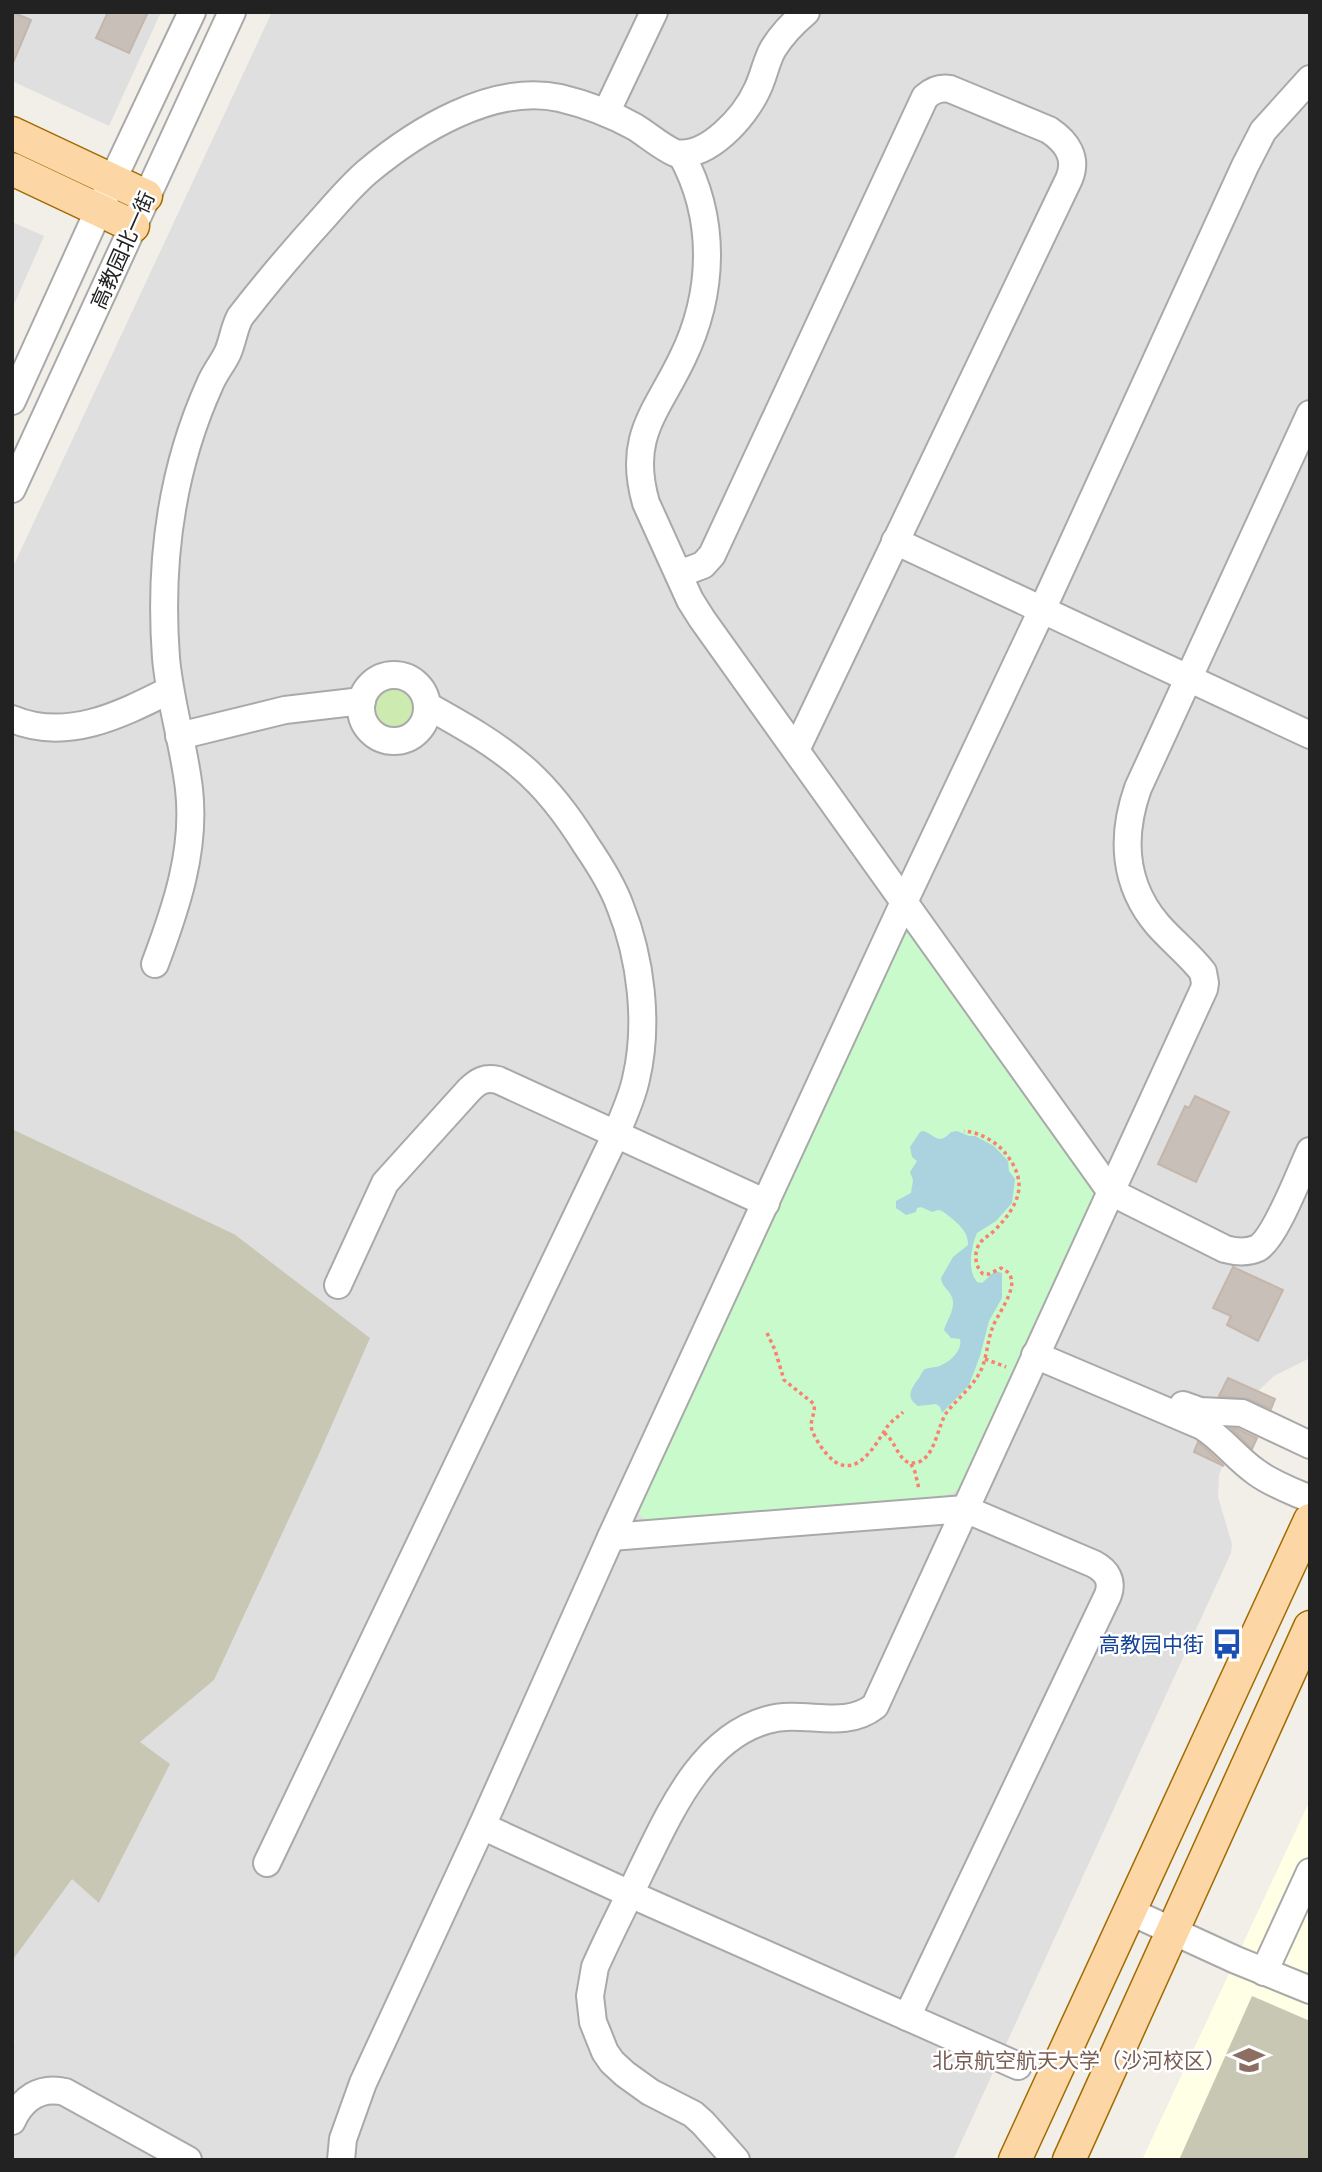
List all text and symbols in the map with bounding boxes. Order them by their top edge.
street label: 高教园北一街 [84,187,160,313]
bus stop icon: 高教园中街 [1210,1627,1244,1661]
place label: 高教园中街 [1099,1630,1204,1658]
school or university icon: 北京航空航天大学（沙河校区） [1232,2043,1266,2077]
place label: 北京航空航天大学（沙河校区） [932,2046,1226,2074]

